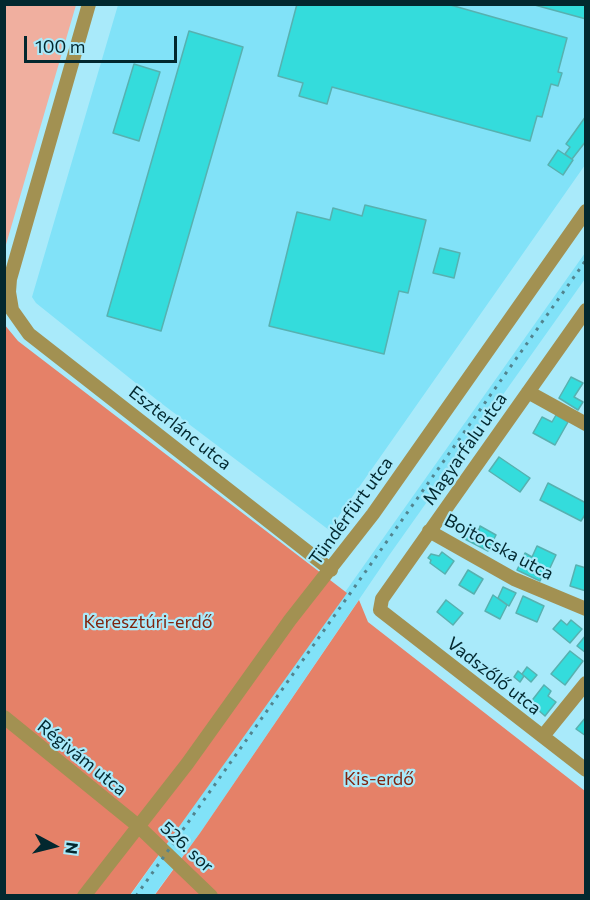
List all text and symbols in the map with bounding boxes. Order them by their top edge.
scale bar [27,24,180,62]
text: 100 m [35,35,85,57]
street label: Eszterlánc utca [125,381,235,475]
street label: Magyarfalu utca [418,389,512,509]
street label: Tündérfürt utca [305,453,397,569]
street label: Bojtocska utca [441,509,557,585]
park label: Keresztúri-erdő [84,611,212,633]
street label: Vadszőlő utca [443,633,545,719]
street label: Régivám utca [33,715,131,801]
park label: Kis-erdő [344,768,414,790]
north arrow [24,816,84,876]
street label: 526. sor [156,817,218,877]
text: N [62,841,83,855]

